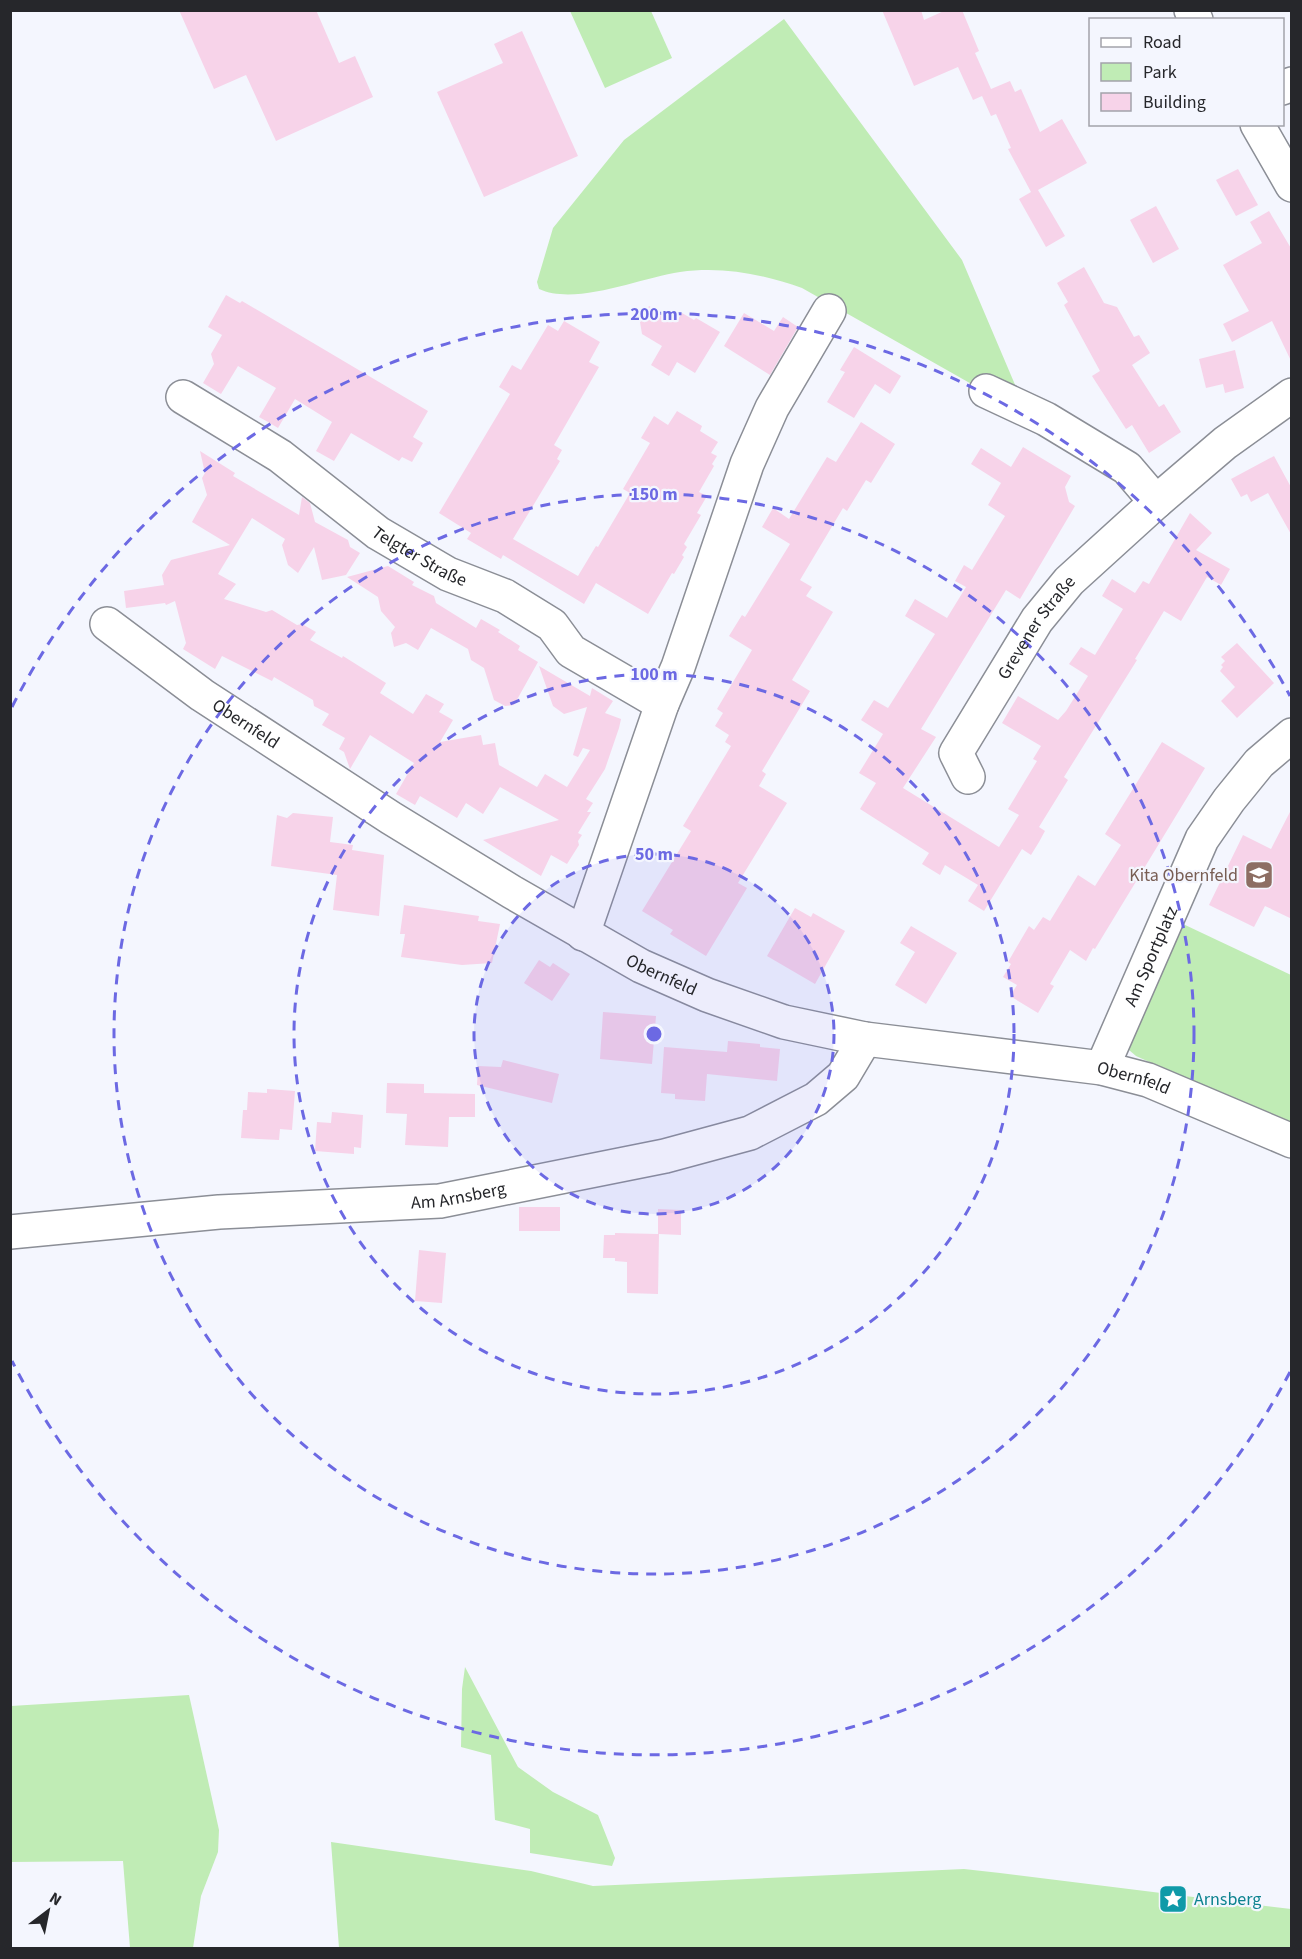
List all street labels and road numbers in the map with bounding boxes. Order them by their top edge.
street label: Telgter Straße [367,520,471,593]
street label: Grevener Straße [991,570,1081,684]
street label: Obernfeld [207,692,284,755]
street label: Am Sportplatz [1118,902,1184,1010]
street label: Obernfeld [621,947,701,1002]
street label: Obernfeld [1094,1055,1174,1101]
street label: Am Arnsberg [410,1176,508,1215]

